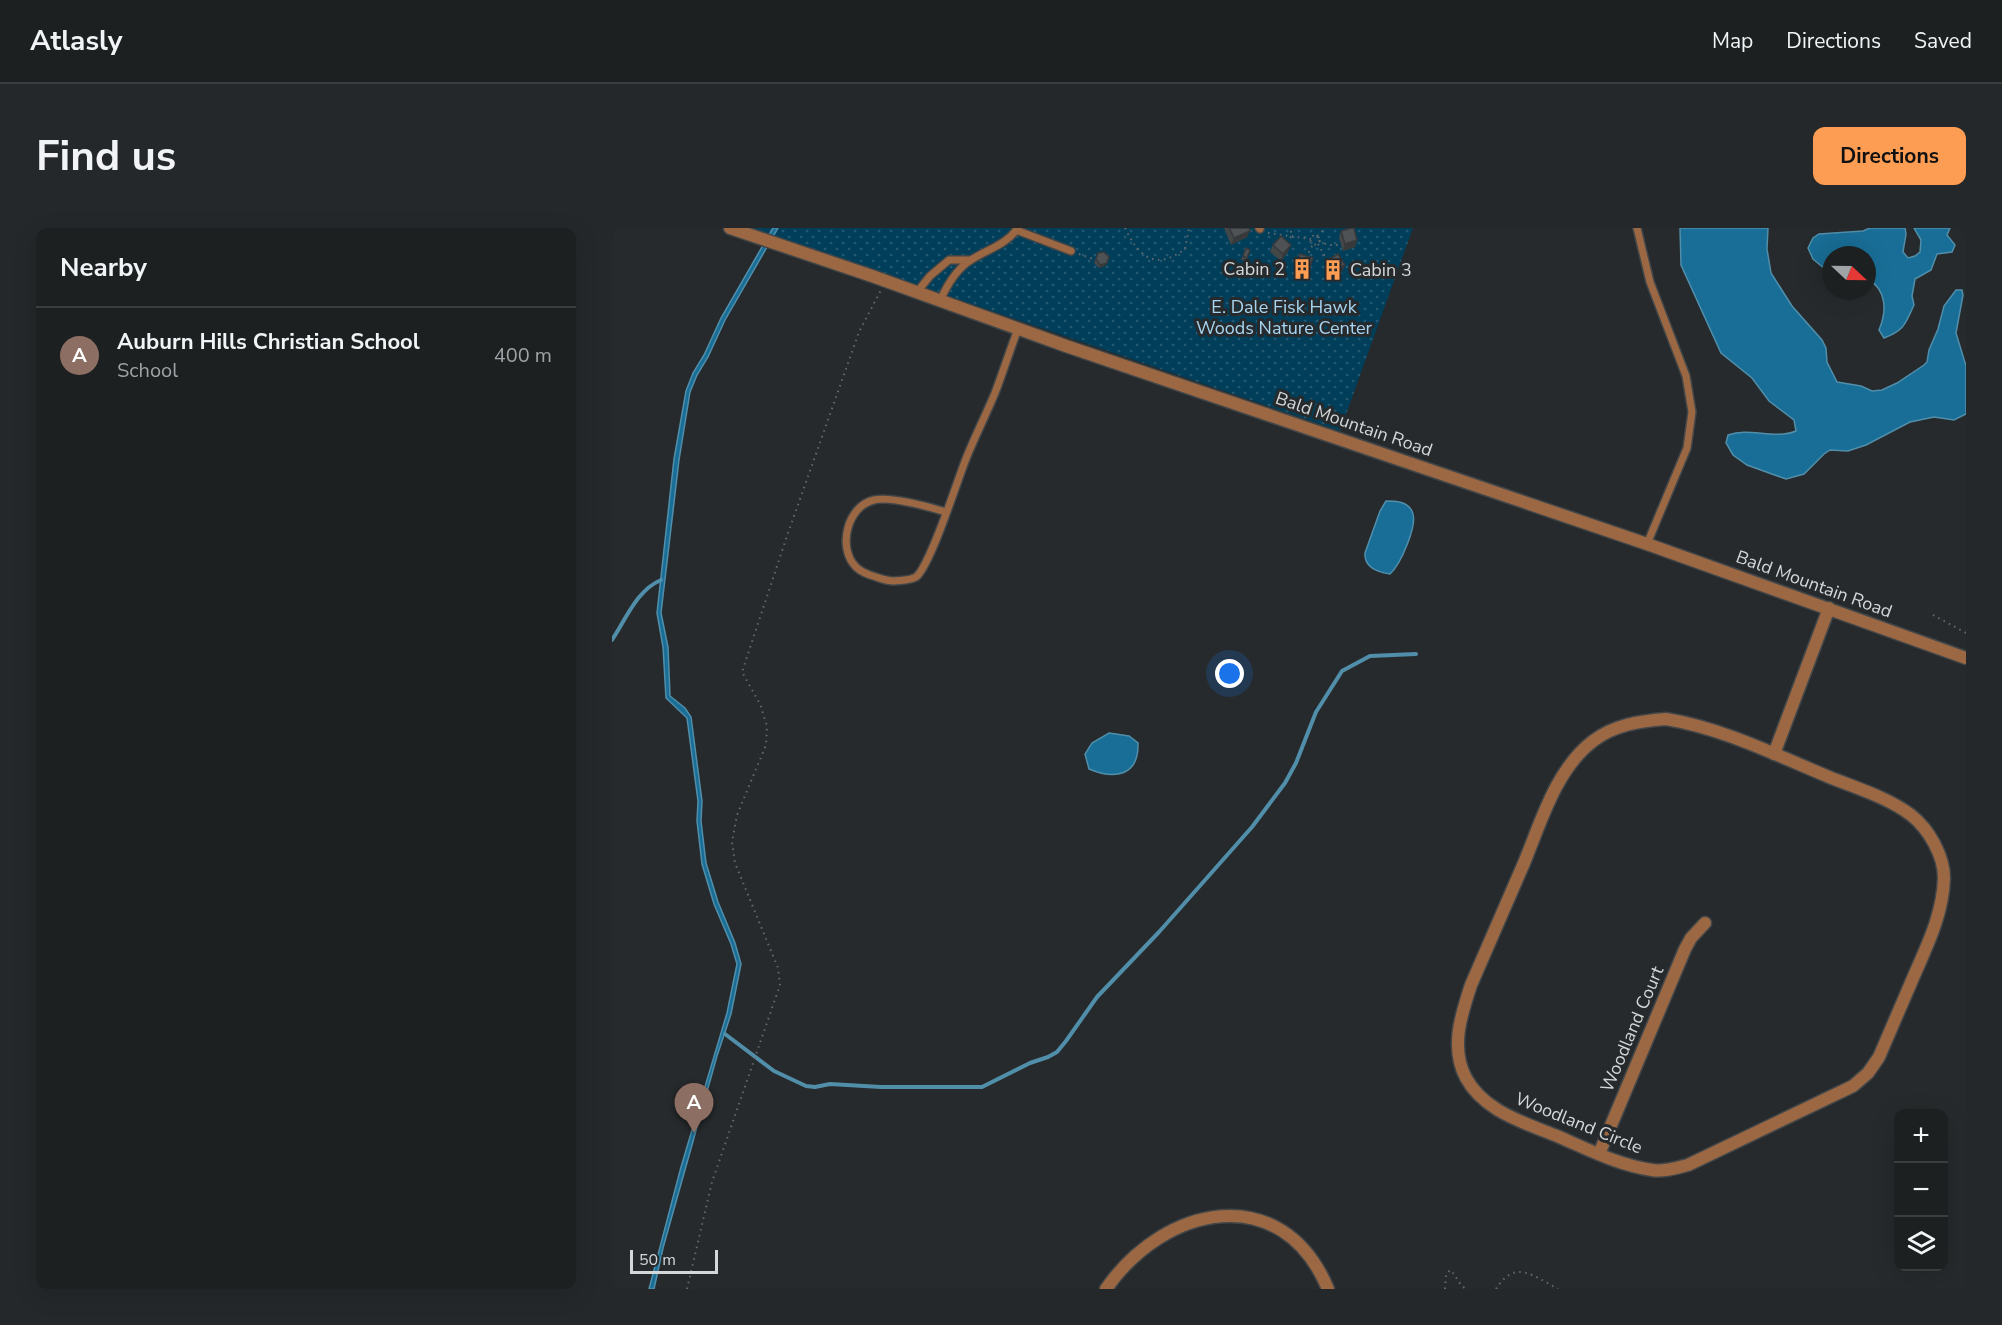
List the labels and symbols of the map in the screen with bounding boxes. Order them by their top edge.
north arrow [1822,246,1876,300]
place label: Cabin 2 [1223,257,1285,281]
building icon: Cabin 2 [1290,257,1314,281]
building icon: Cabin 3 [1321,258,1345,282]
place label: Cabin 3 [1350,258,1412,282]
park label: E. Dale Fisk Hawk Woods Nature Center [1196,295,1372,340]
street label: Bald Mountain Road [1272,386,1436,462]
street label: Bald Mountain Road [1733,545,1895,623]
your location [1215,659,1244,688]
street label: Woodland Court [1595,962,1670,1095]
pin: A [674,1084,713,1133]
street label: Woodland Circle [1512,1087,1646,1159]
scale bar [630,1247,718,1274]

